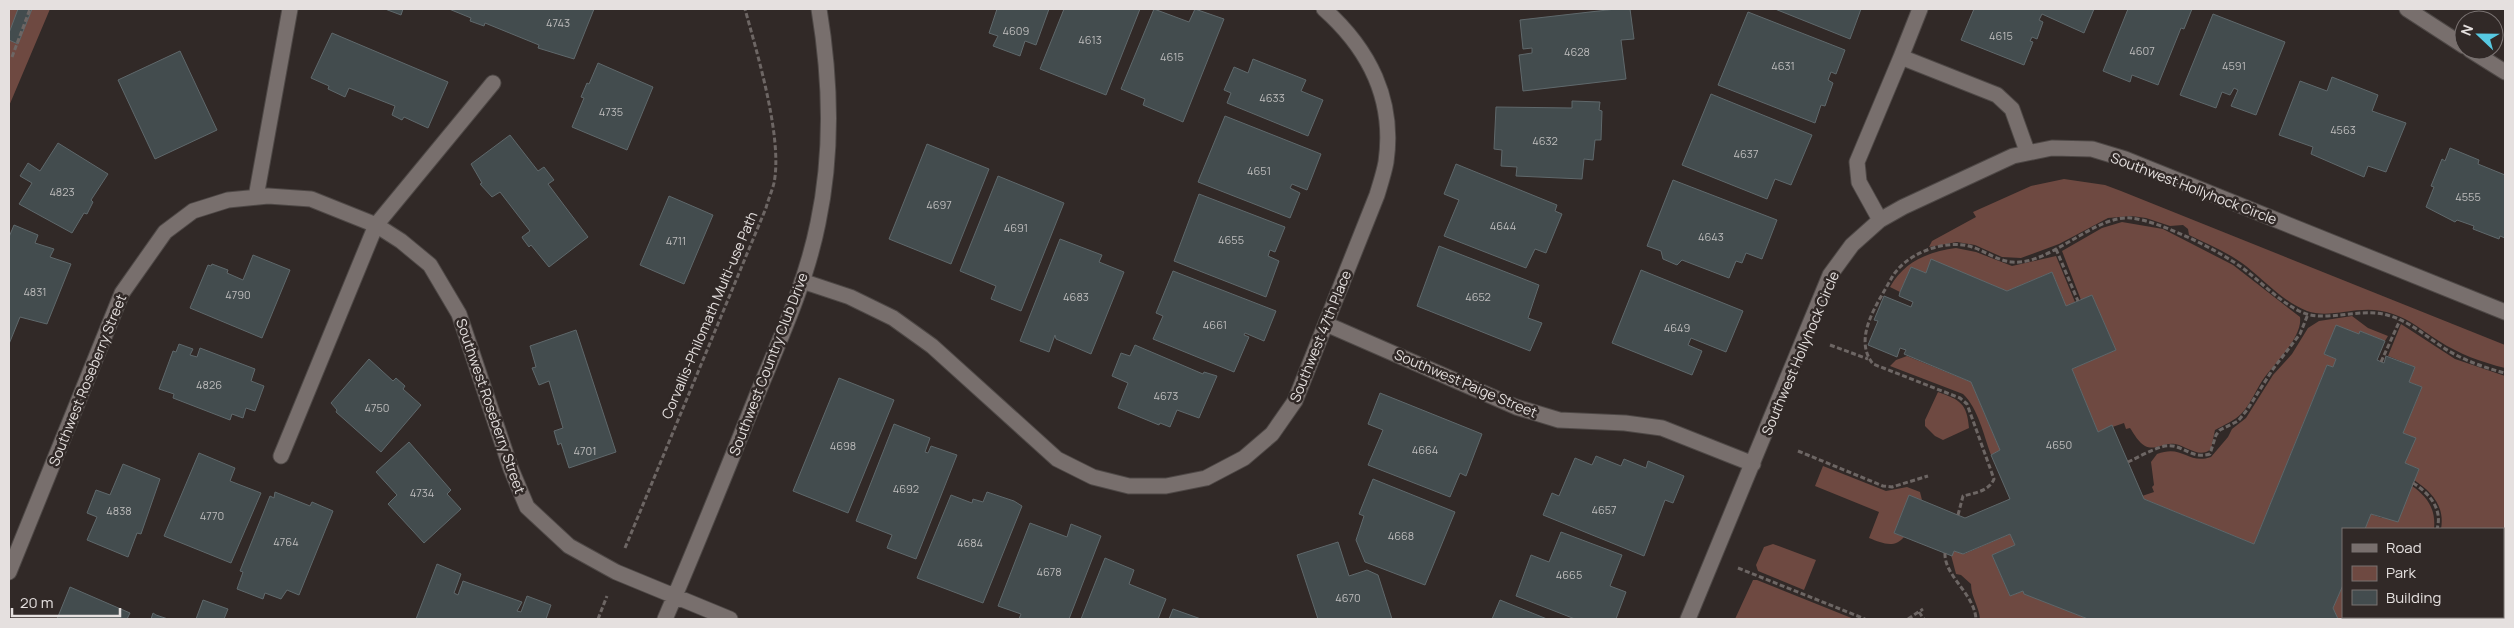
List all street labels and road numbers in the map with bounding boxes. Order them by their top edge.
street label: Southwest Hollyhock Circle [2108,147,2280,229]
street label: Corvallis-Philomath Multi-use Path [657,208,761,422]
street label: Southwest 47th Place [1285,267,1355,405]
street label: Southwest Hollyhock Circle [1757,268,1843,438]
street label: Southwest Country Club Drive [724,270,812,458]
street label: Southwest Roseberry Street [44,291,130,469]
street label: Southwest Roseberry Street [452,316,530,496]
street label: Southwest Paige Street [1392,344,1541,422]

